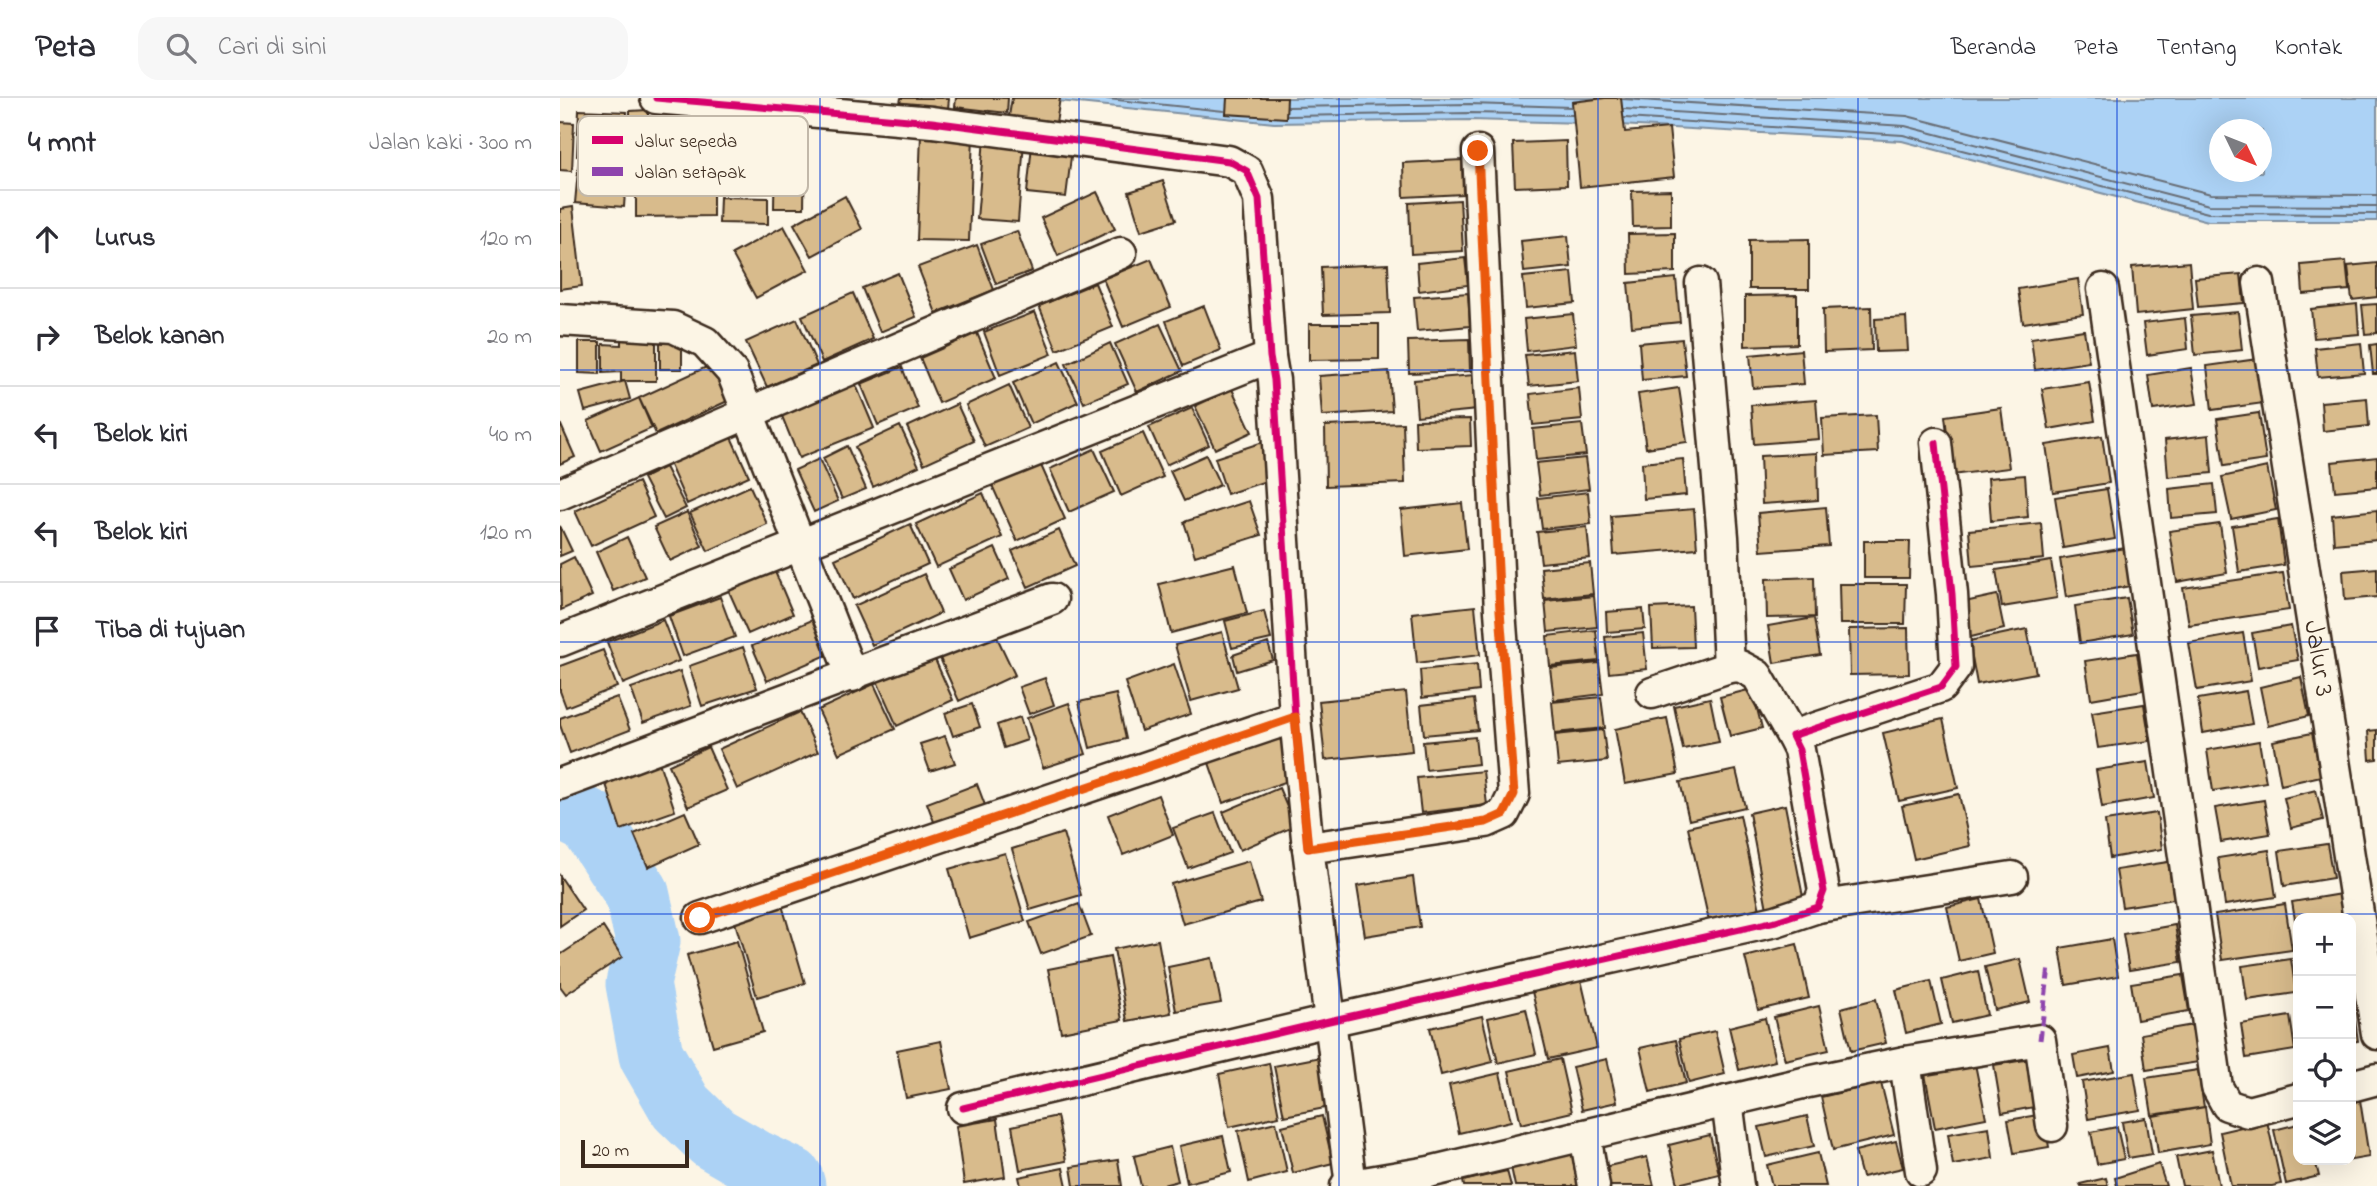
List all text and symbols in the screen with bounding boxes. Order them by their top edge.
search box [138,17,628,80]
text: Peta [35,24,96,72]
icon: search [162,29,200,67]
text: Cari di sini [218,29,327,67]
text: Beranda [1951,31,2036,66]
text: Peta [2074,31,2119,66]
text: Tentang [2157,31,2237,66]
text: Kontak [2275,31,2342,66]
legend [578,116,808,196]
north arrow [2209,119,2272,182]
text: 4 mnt [28,122,96,166]
text: Jalan kaki · 300 m [369,127,532,160]
text: Jalur sepeda [635,129,737,156]
route end [1462,135,1493,166]
text: Jalan setapak [635,160,747,187]
icon: ahead [28,220,66,258]
text: Lurus [95,220,156,258]
text: 120 m [480,223,532,256]
icon: right [28,318,66,356]
text: Belok kanan [95,318,224,356]
text: 20 m [487,321,532,354]
icon: left [28,416,66,454]
text: Belok kiri [95,416,188,454]
text: 40 m [489,419,532,452]
icon: left [28,514,66,552]
text: Belok kiri [95,514,188,552]
text: 120 m [480,517,532,550]
icon: arrive [28,612,66,650]
text: Tiba di tujuan [95,612,245,650]
street label: Jalur 3 [2292,617,2344,699]
route start [684,902,715,933]
map controls [2293,913,2356,1165]
button: + [2293,913,2356,976]
button: − [2293,976,2356,1039]
button: locate [2293,1039,2356,1102]
button: layers [2293,1102,2356,1165]
scale bar [581,1137,690,1169]
text: 20 m [592,1138,629,1165]

